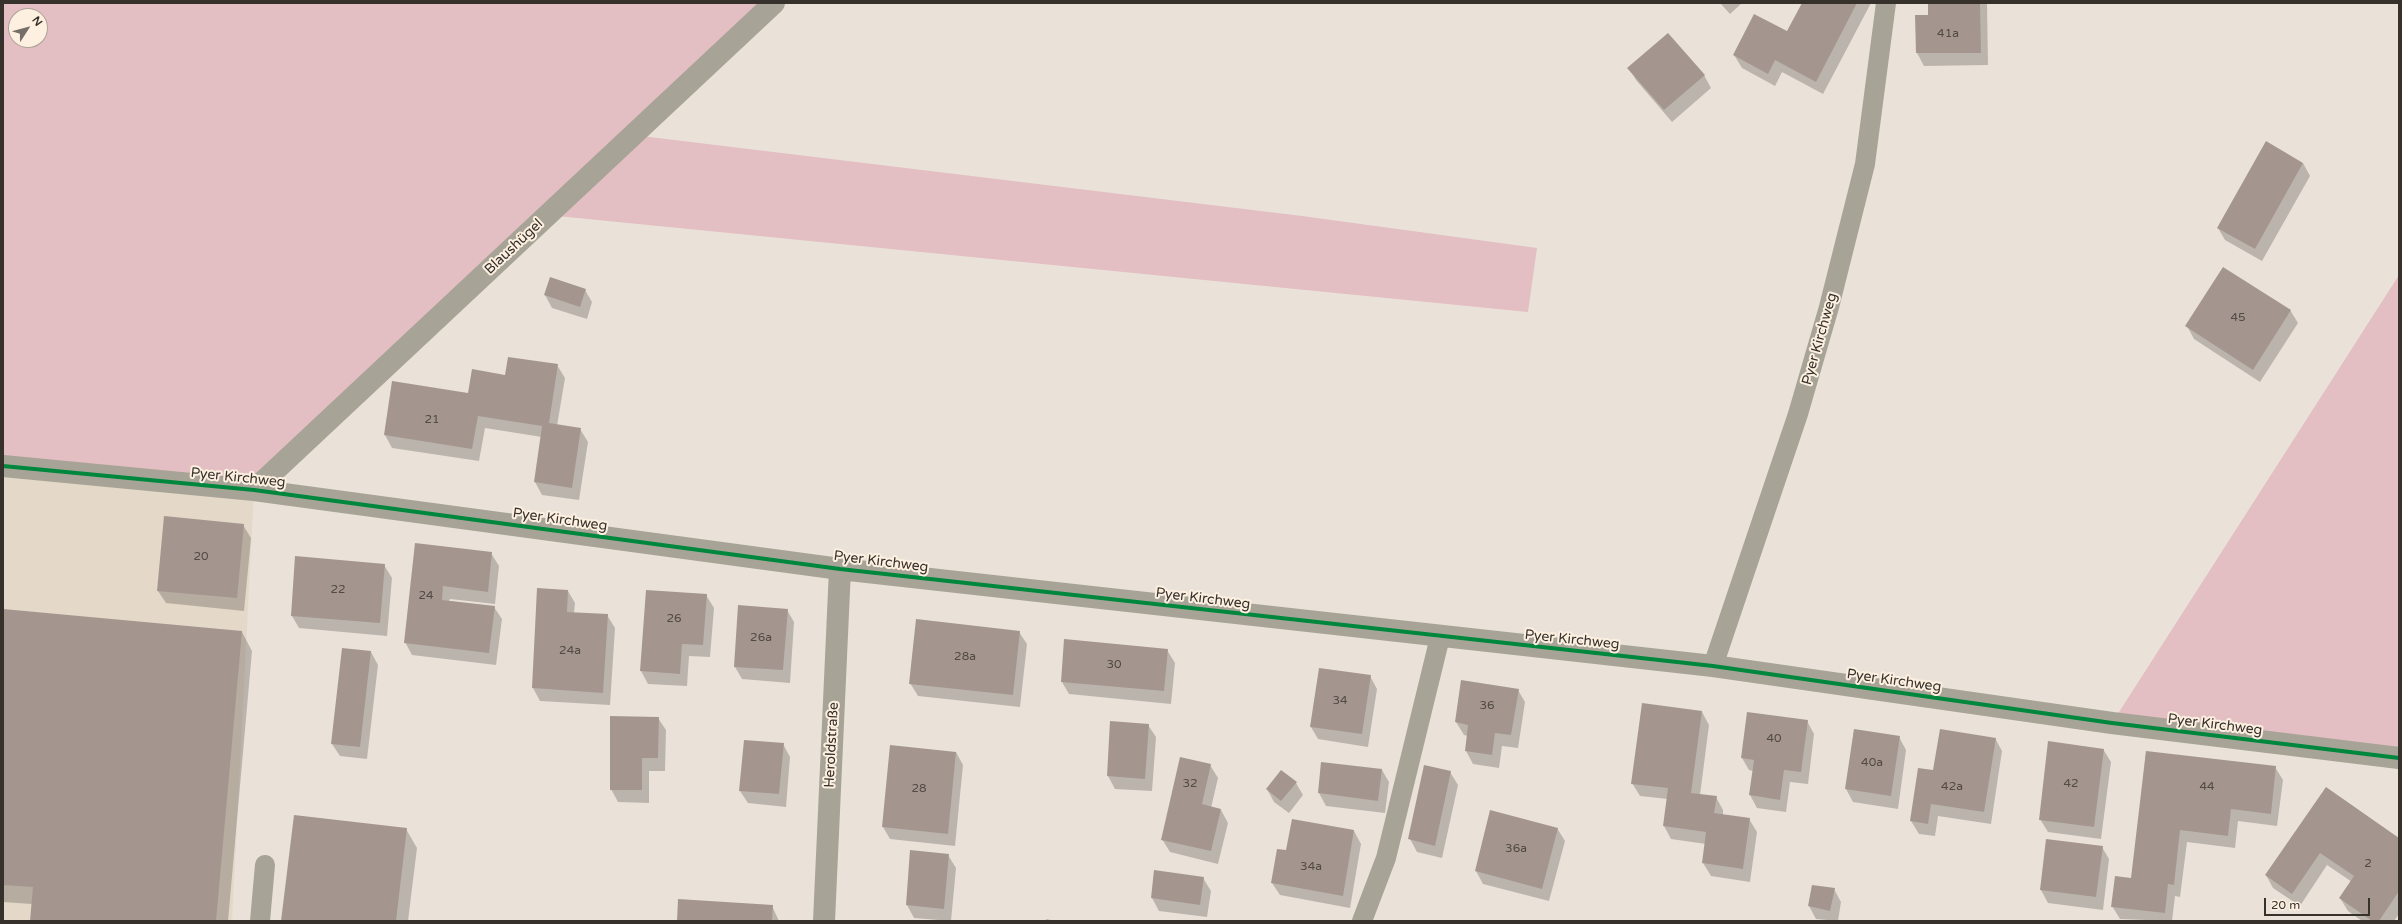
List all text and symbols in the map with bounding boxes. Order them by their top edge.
north arrow [8,8,48,48]
text: N [29,14,45,29]
house number: 41a [1937,27,1959,41]
street label: Blaushügel [481,216,547,278]
street label: Pyer Kirchweg [1799,291,1841,387]
house number: 45 [2230,311,2246,325]
house number: 21 [424,413,440,427]
street label: Pyer Kirchweg [190,465,286,491]
street label: Pyer Kirchweg [512,505,608,535]
street label: Pyer Kirchweg [833,548,929,576]
house number: 20 [193,550,209,564]
house number: 22 [330,583,346,597]
street label: Pyer Kirchweg [1155,585,1251,613]
house number: 24 [418,589,434,603]
house number: 26 [666,612,682,626]
street label: Pyer Kirchweg [1524,627,1620,653]
house number: 26a [750,631,772,645]
house number: 24a [559,644,581,658]
house number: 28a [954,650,976,664]
house number: 30 [1106,658,1122,672]
street label: Pyer Kirchweg [1846,666,1942,696]
house number: 34 [1332,694,1348,708]
house number: 36 [1479,699,1495,713]
street label: Heroldstraße [821,702,843,788]
street label: Pyer Kirchweg [2167,711,2263,739]
house number: 40 [1766,732,1782,746]
house number: 40a [1861,756,1883,770]
house number: 32 [1182,777,1198,791]
house number: 42 [2063,777,2079,791]
house number: 42a [1941,780,1963,794]
house number: 44 [2199,780,2215,794]
house number: 28 [911,782,927,796]
house number: 36a [1505,842,1527,856]
house number: 2 [2364,857,2372,871]
house number: 34a [1300,860,1322,874]
scale bar [2266,890,2372,916]
text: 20 m [2271,898,2300,912]

